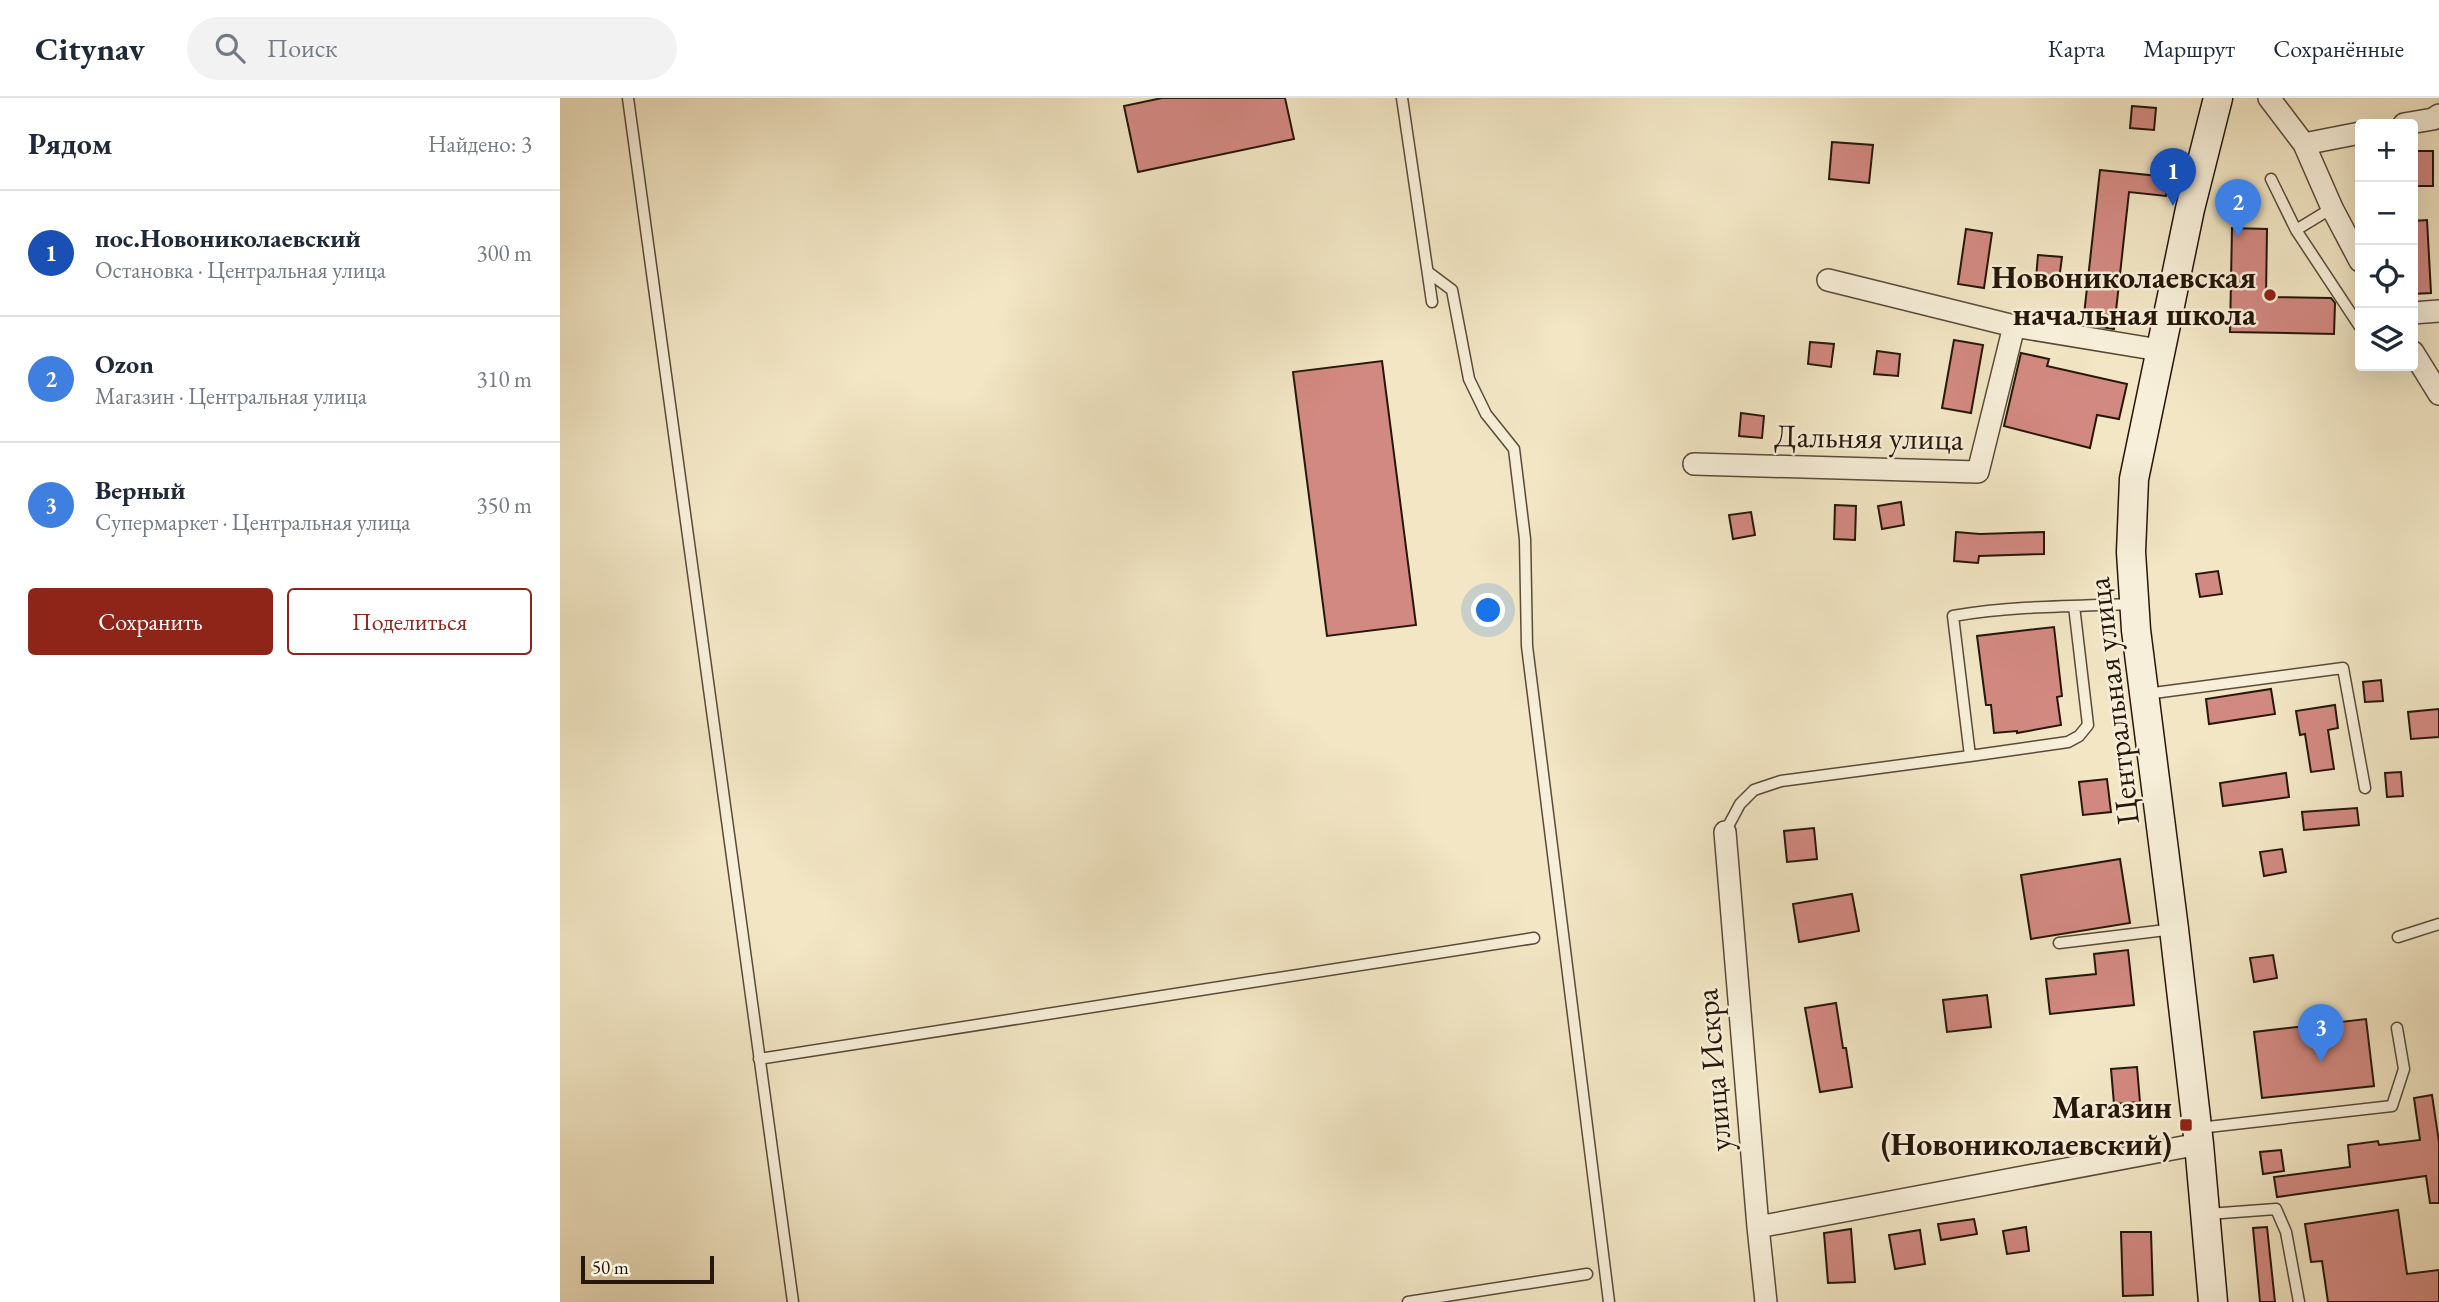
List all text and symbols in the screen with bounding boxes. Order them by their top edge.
search box [187,17,677,80]
text: Citynav [35,27,145,70]
icon: search [211,29,249,67]
text: Поиск [267,31,337,65]
text: Карта [2048,33,2105,64]
text: Маршрут [2143,33,2235,64]
text: Сохранённые [2273,33,2404,64]
map controls [2355,119,2418,371]
button: + [2355,119,2418,182]
text: Рядом [28,124,112,163]
text: Найдено: 3 [428,129,532,159]
pin: 1 [2150,148,2196,206]
pin: 2 [2215,179,2261,237]
button: − [2355,182,2418,245]
text: пос.Новониколаевский [95,221,361,255]
text: 1 [45,238,57,268]
text: 300 m [476,238,532,268]
button: locate [2355,245,2418,308]
text: Остановка · Центральная улица [95,255,386,285]
place label: Новониколаевская начальная школа [1991,256,2257,335]
marker: Новониколаевская начальная школа [2262,287,2278,303]
button: layers [2355,308,2418,371]
text: Ozon [95,347,154,381]
text: 2 [45,364,57,394]
text: 310 m [476,364,532,394]
text: Магазин · Центральная улица [95,381,367,411]
street label: Дальняя улица [1774,414,1964,460]
text: Верный [95,473,185,507]
text: 3 [45,490,57,520]
text: 350 m [476,490,532,520]
text: Супермаркет · Центральная улица [95,507,411,537]
street label: Центральная улица [2077,575,2149,827]
button: Сохранить [28,588,273,655]
button: Поделиться [287,588,532,655]
your location [1471,593,1505,627]
street label: улица Искра [1685,987,1741,1153]
pin: 3 [2298,1004,2344,1062]
place label: Магазин (Новониколаевский) [1881,1086,2172,1165]
marker: Магазин (Новониколаевский) [2178,1117,2194,1133]
scale bar [581,1253,714,1285]
text: 50 m [592,1255,629,1280]

